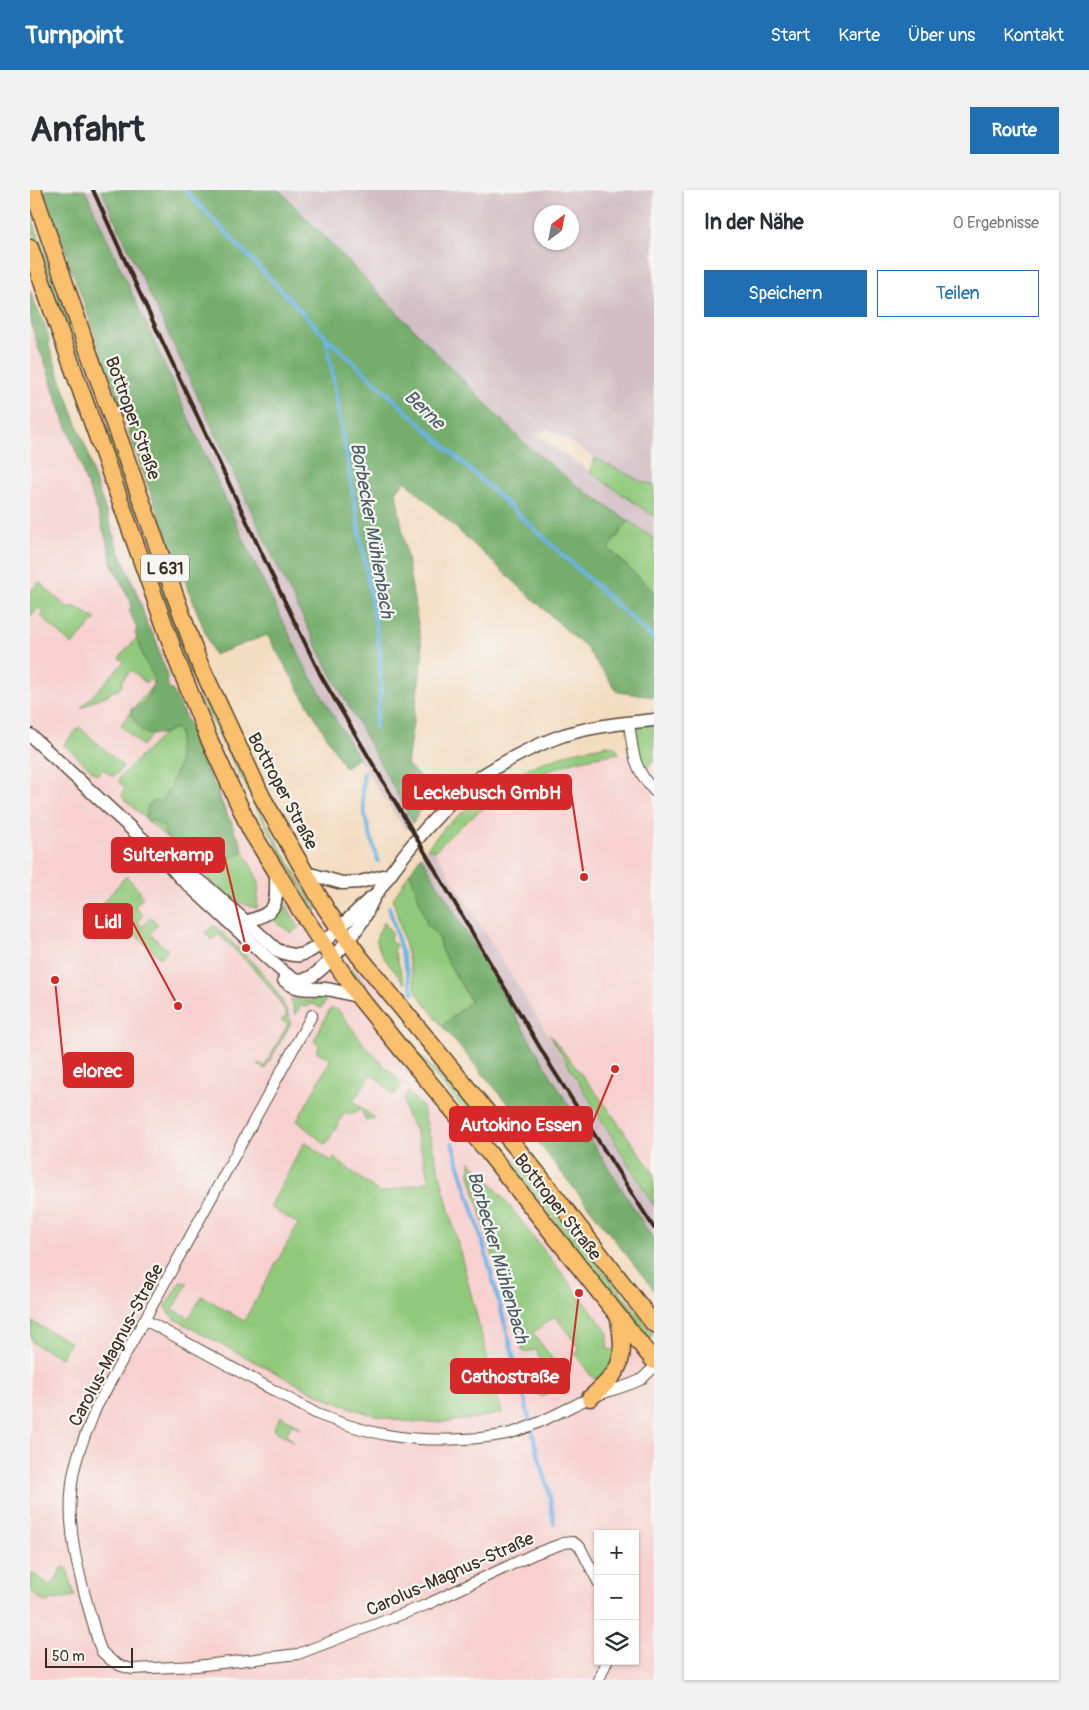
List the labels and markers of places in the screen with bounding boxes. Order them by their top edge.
callout: Leckebusch GmbH [403,775,571,809]
callout: Sulterkamp [112,838,224,872]
callout: Lidl [84,904,132,938]
callout: elorec [64,1053,133,1087]
callout: Autokino Essen [450,1107,592,1141]
callout: Cathostraße [451,1359,569,1393]

